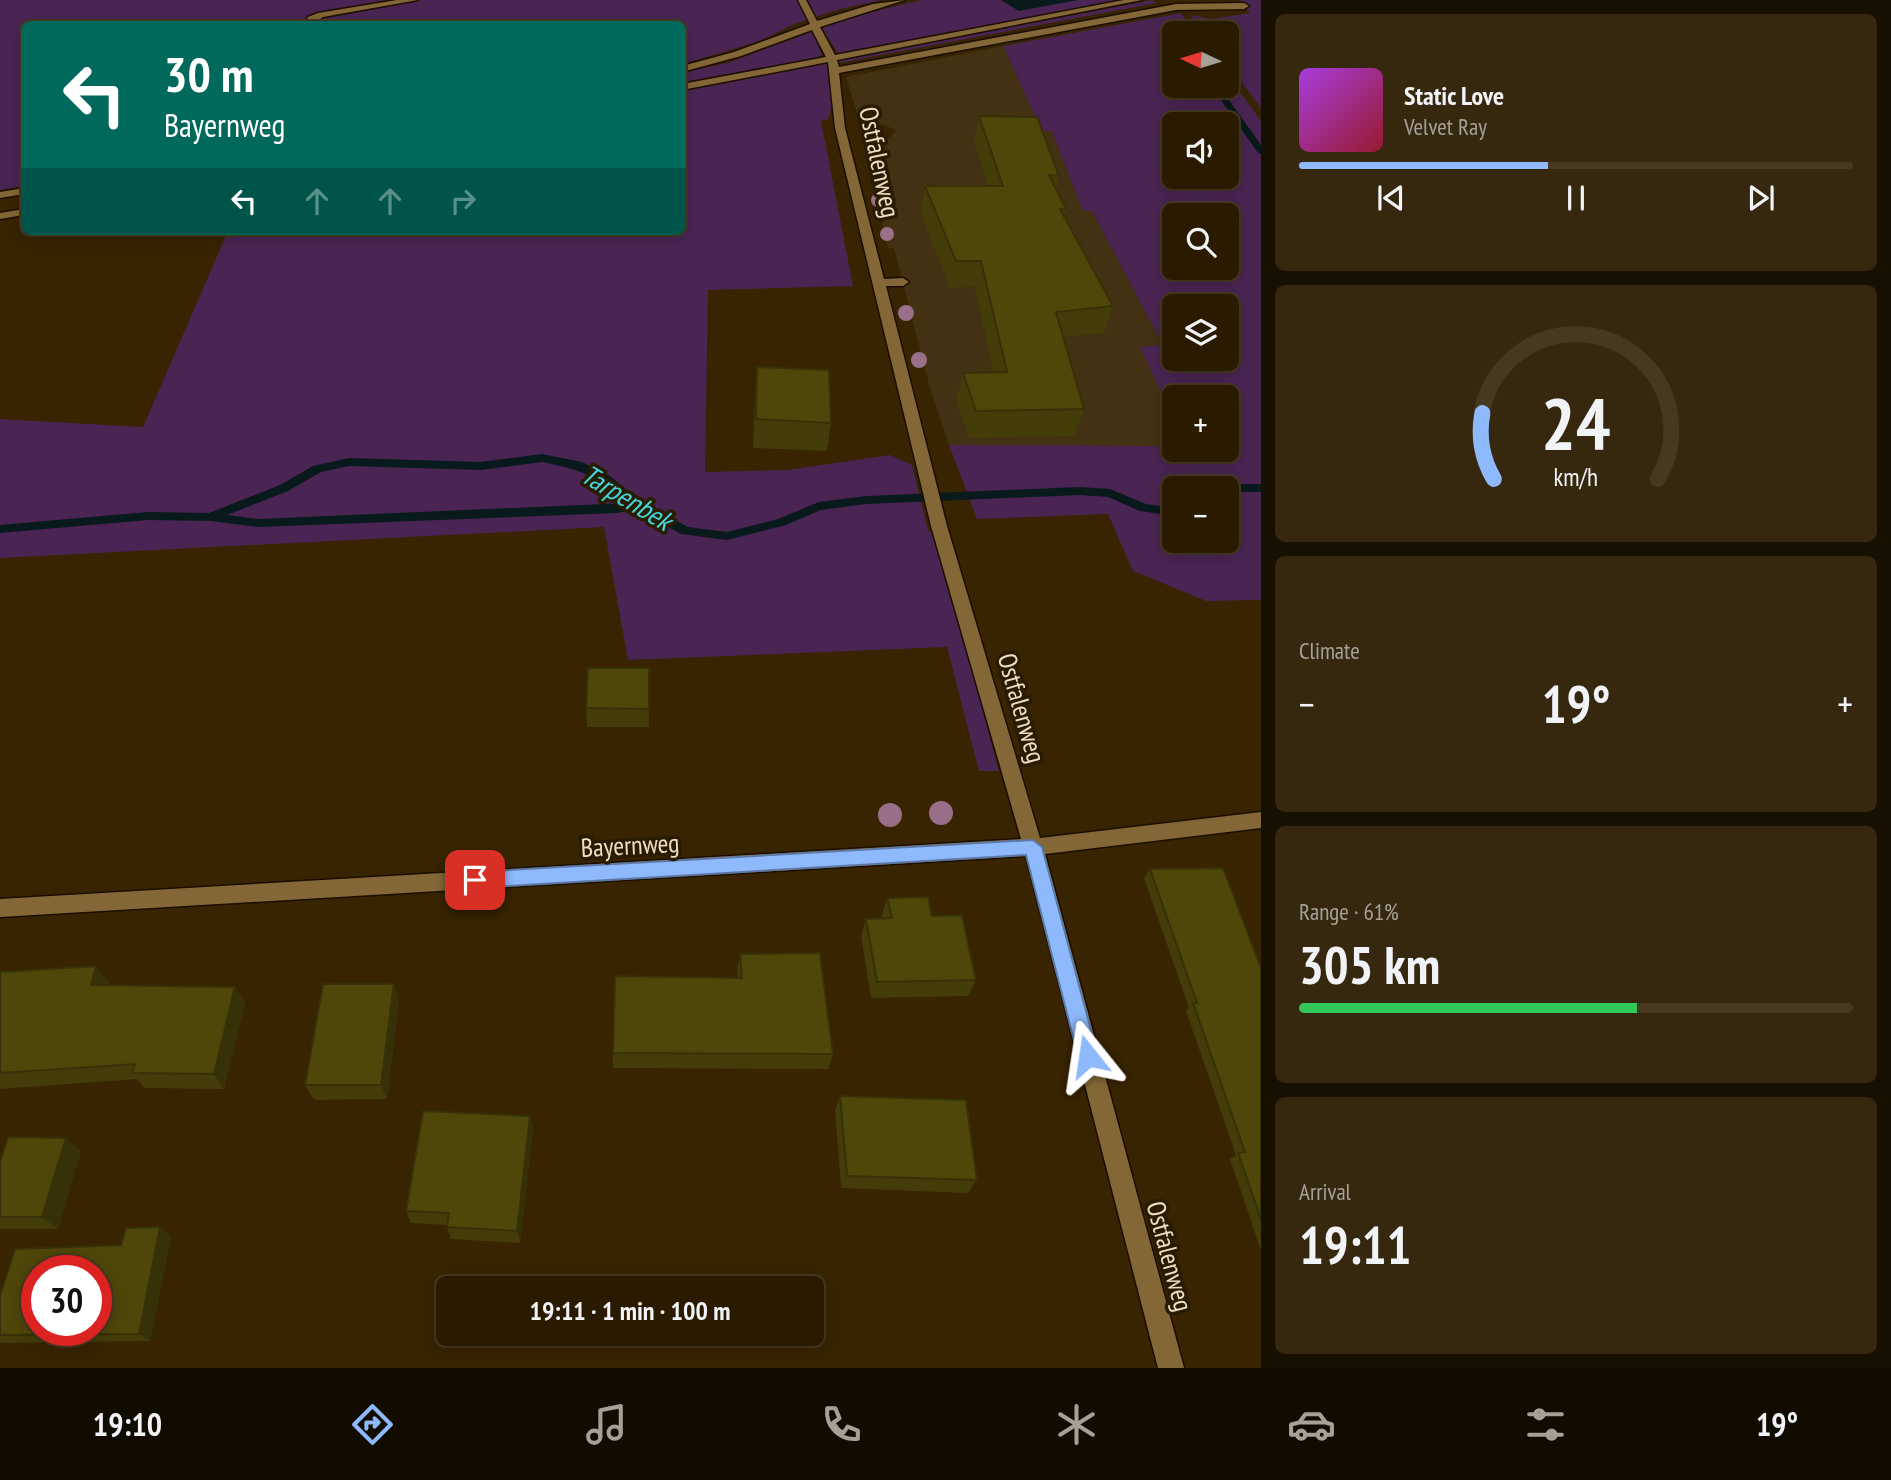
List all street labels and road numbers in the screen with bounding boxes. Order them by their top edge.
street label: Ostfalenweg [852,104,908,220]
street label: Ostfalenweg [991,649,1053,767]
street label: Bayernweg [580,826,680,864]
street label: Ostfalenweg [1140,1197,1200,1315]

